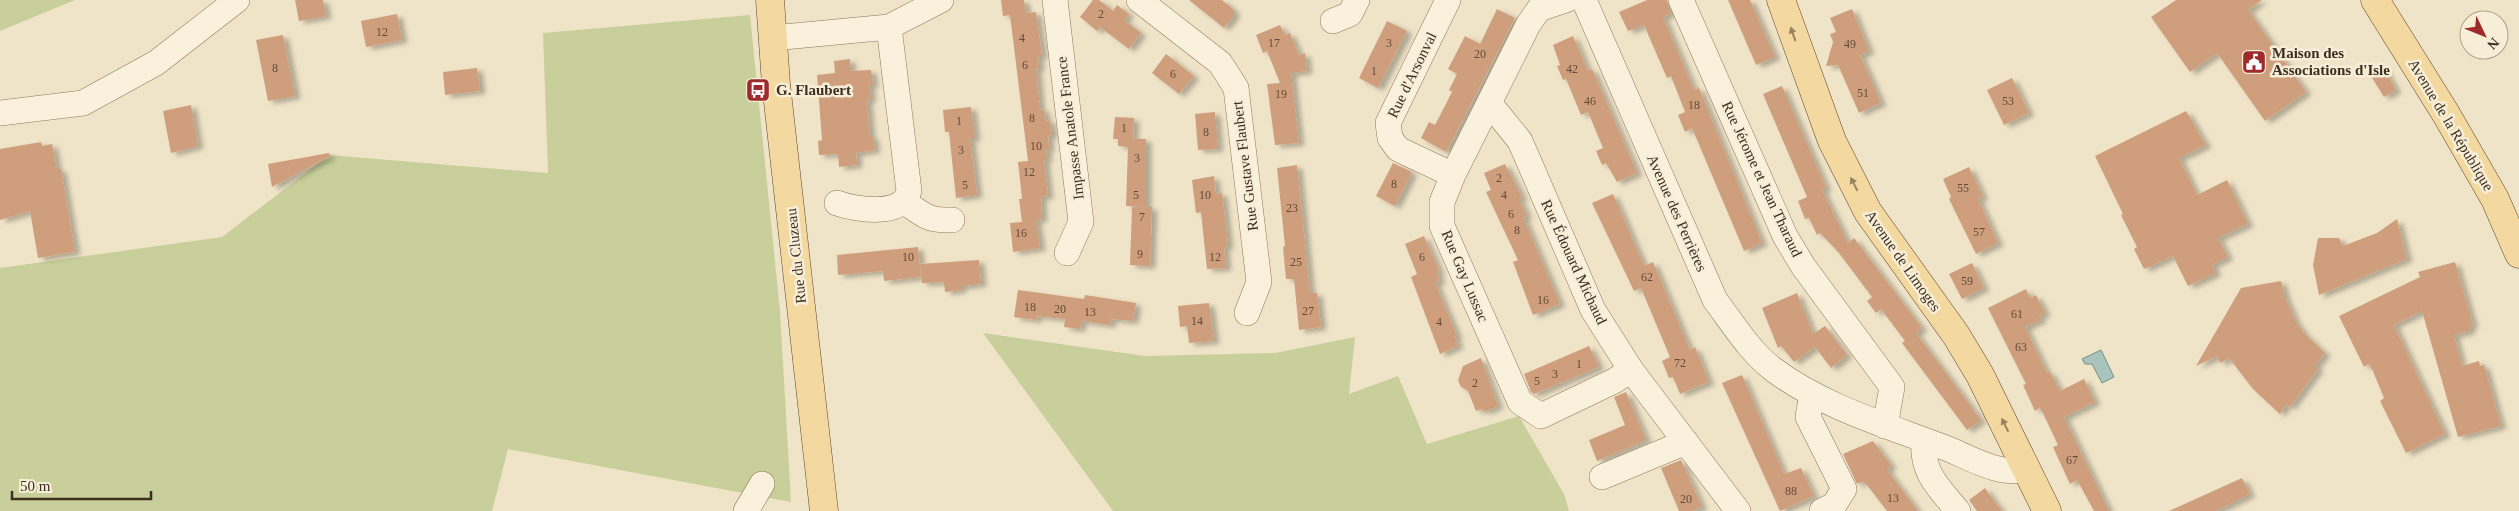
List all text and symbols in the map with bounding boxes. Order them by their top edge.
house number: 2 [1098,7,1104,21]
north arrow [2459,10,2509,60]
house number: 12 [376,25,388,39]
one-way arrow [1789,26,1797,41]
street label: Rue d'Arsonval [1384,30,1440,120]
house number: 4 [1019,31,1025,45]
text: N [2484,35,2502,52]
house number: 17 [1268,36,1280,50]
house number: 3 [1386,36,1392,50]
house number: 49 [1844,37,1856,51]
place label: Maison des Associations d'Isle [2272,45,2390,78]
house number: 20 [1474,47,1486,61]
public building icon: Maison des Associations d'Isle [2241,49,2267,75]
street label: Impasse Anatole France [1053,55,1087,201]
street label: Avenue de la République [2405,56,2497,194]
house number: 6 [1022,58,1028,72]
house number: 8 [272,61,278,75]
house number: 42 [1566,62,1578,76]
house number: 1 [1371,64,1377,78]
house number: 6 [1170,67,1176,81]
bus stop icon: G. Flaubert [745,77,771,103]
place label: G. Flaubert [776,82,851,98]
house number: 51 [1857,86,1869,100]
house number: 19 [1275,87,1287,101]
house number: 46 [1584,94,1596,108]
house number: 53 [2002,94,2014,108]
house number: 18 [1688,98,1700,112]
street label: Rue Gustave Flaubert [1229,99,1261,232]
street label: Rue Jérome et Jean Tharaud [1719,99,1805,260]
house number: 8 [1029,111,1035,125]
house number: 1 [956,114,962,128]
house number: 1 [1121,121,1127,135]
house number: 8 [1203,125,1209,139]
house number: 10 [1030,139,1042,153]
house number: 3 [958,143,964,157]
house number: 3 [1134,151,1140,165]
street label: Avenue des Perrières [1644,152,1710,274]
house number: 12 [1023,165,1035,179]
house number: 2 [1496,171,1502,185]
house number: 8 [1391,177,1397,191]
one-way arrow [1850,177,1858,191]
house number: 5 [962,178,968,192]
house number: 55 [1957,181,1969,195]
house number: 5 [1133,188,1139,202]
house number: 10 [1199,188,1211,202]
house number: 4 [1501,188,1507,202]
street label: Rue Édouard Michaud [1538,197,1610,327]
house number: 23 [1286,201,1298,215]
street label: Rue du Cluzeau [783,207,809,304]
house number: 6 [1508,207,1514,221]
street label: Avenue de Limoges [1862,207,1944,315]
house number: 7 [1139,210,1145,224]
house number: 8 [1514,223,1520,237]
house number: 57 [1973,225,1985,239]
house number: 16 [1015,226,1027,240]
street label: Rue Gay Lussac [1438,228,1492,325]
house number: 9 [1137,247,1143,261]
house number: 10 [902,250,914,264]
house number: 12 [1209,250,1221,264]
house number: 6 [1419,250,1425,264]
house number: 25 [1290,255,1302,269]
house number: 62 [1641,270,1653,284]
house number: 59 [1961,274,1973,288]
house number: 16 [1537,293,1549,307]
house number: 18 [1024,300,1036,314]
house number: 20 [1054,302,1066,316]
house number: 27 [1302,304,1314,318]
house number: 13 [1084,305,1096,319]
house number: 61 [2011,307,2023,321]
house number: 14 [1191,314,1203,328]
house number: 4 [1436,315,1442,329]
house number: 63 [2015,340,2027,354]
house number: 72 [1674,356,1686,370]
house number: 1 [1576,357,1582,371]
house number: 3 [1552,367,1558,381]
house number: 5 [1534,374,1540,388]
house number: 2 [1472,376,1478,390]
one-way arrow [2001,418,2009,432]
house number: 67 [2066,453,2078,467]
scale bar [12,468,151,500]
text: 50 m [20,478,51,494]
house number: 88 [1785,484,1797,498]
house number: 13 [1887,491,1899,505]
house number: 20 [1680,492,1692,506]

